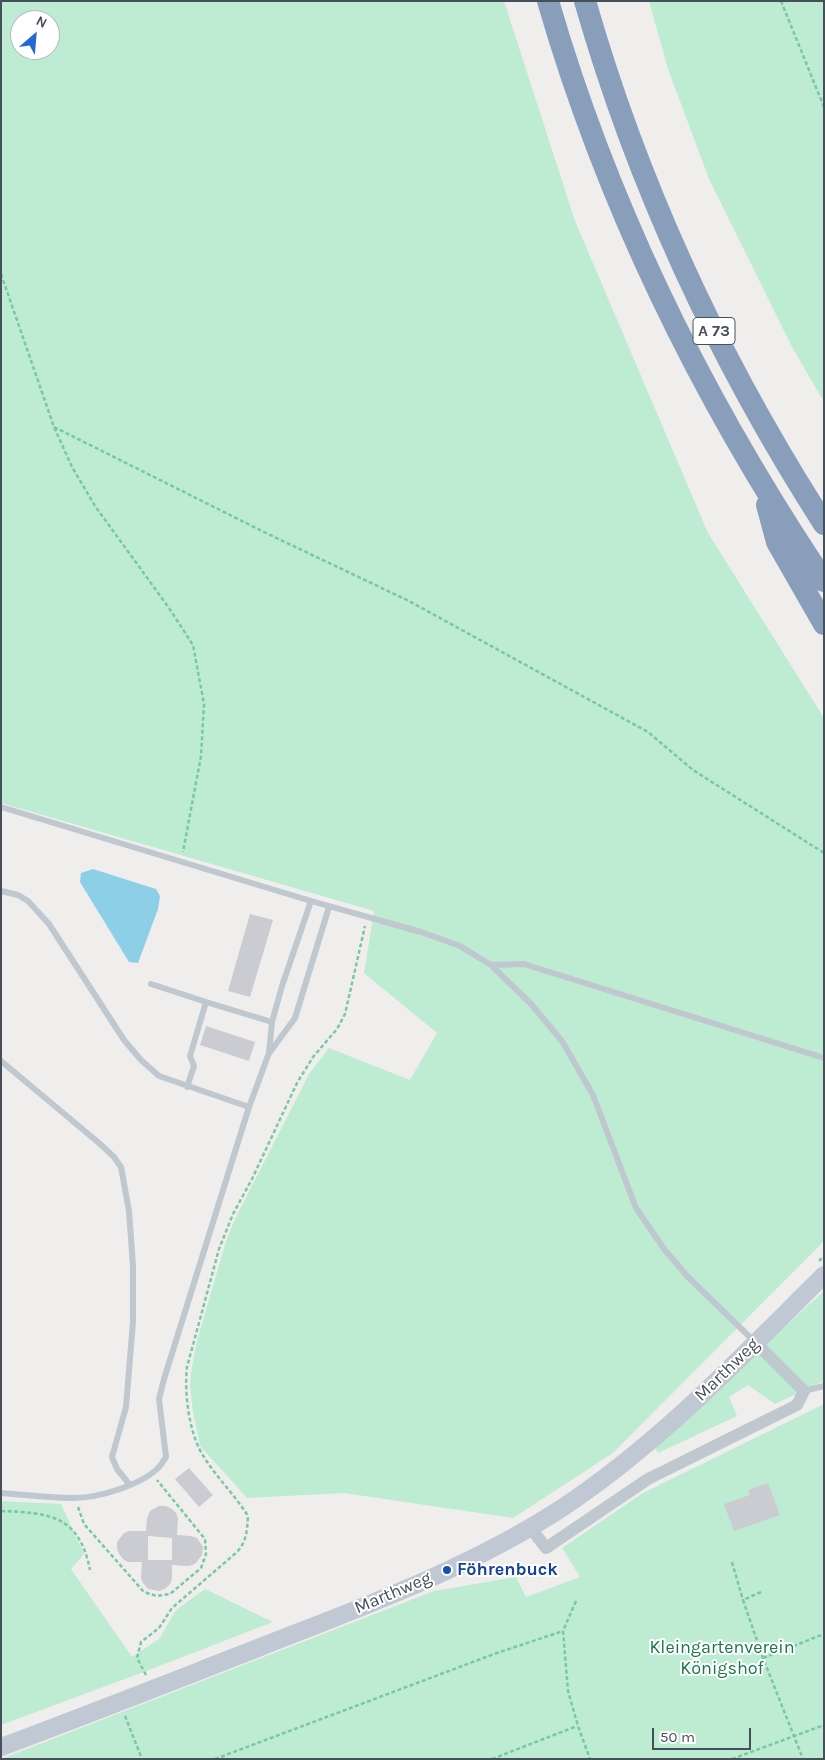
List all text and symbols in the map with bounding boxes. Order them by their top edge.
north arrow [10,10,60,60]
text: N [33,12,50,32]
road number: A 73 [693,318,735,344]
street label: Marthweg [690,1334,764,1406]
place label: Föhrenbuck [457,1559,558,1581]
marker: Föhrenbuck [441,1564,453,1576]
street label: Marthweg [351,1567,435,1619]
park label: Kleingartenverein Königshof [649,1637,795,1680]
scale bar [655,1718,754,1750]
text: 50 m [660,1728,695,1746]

